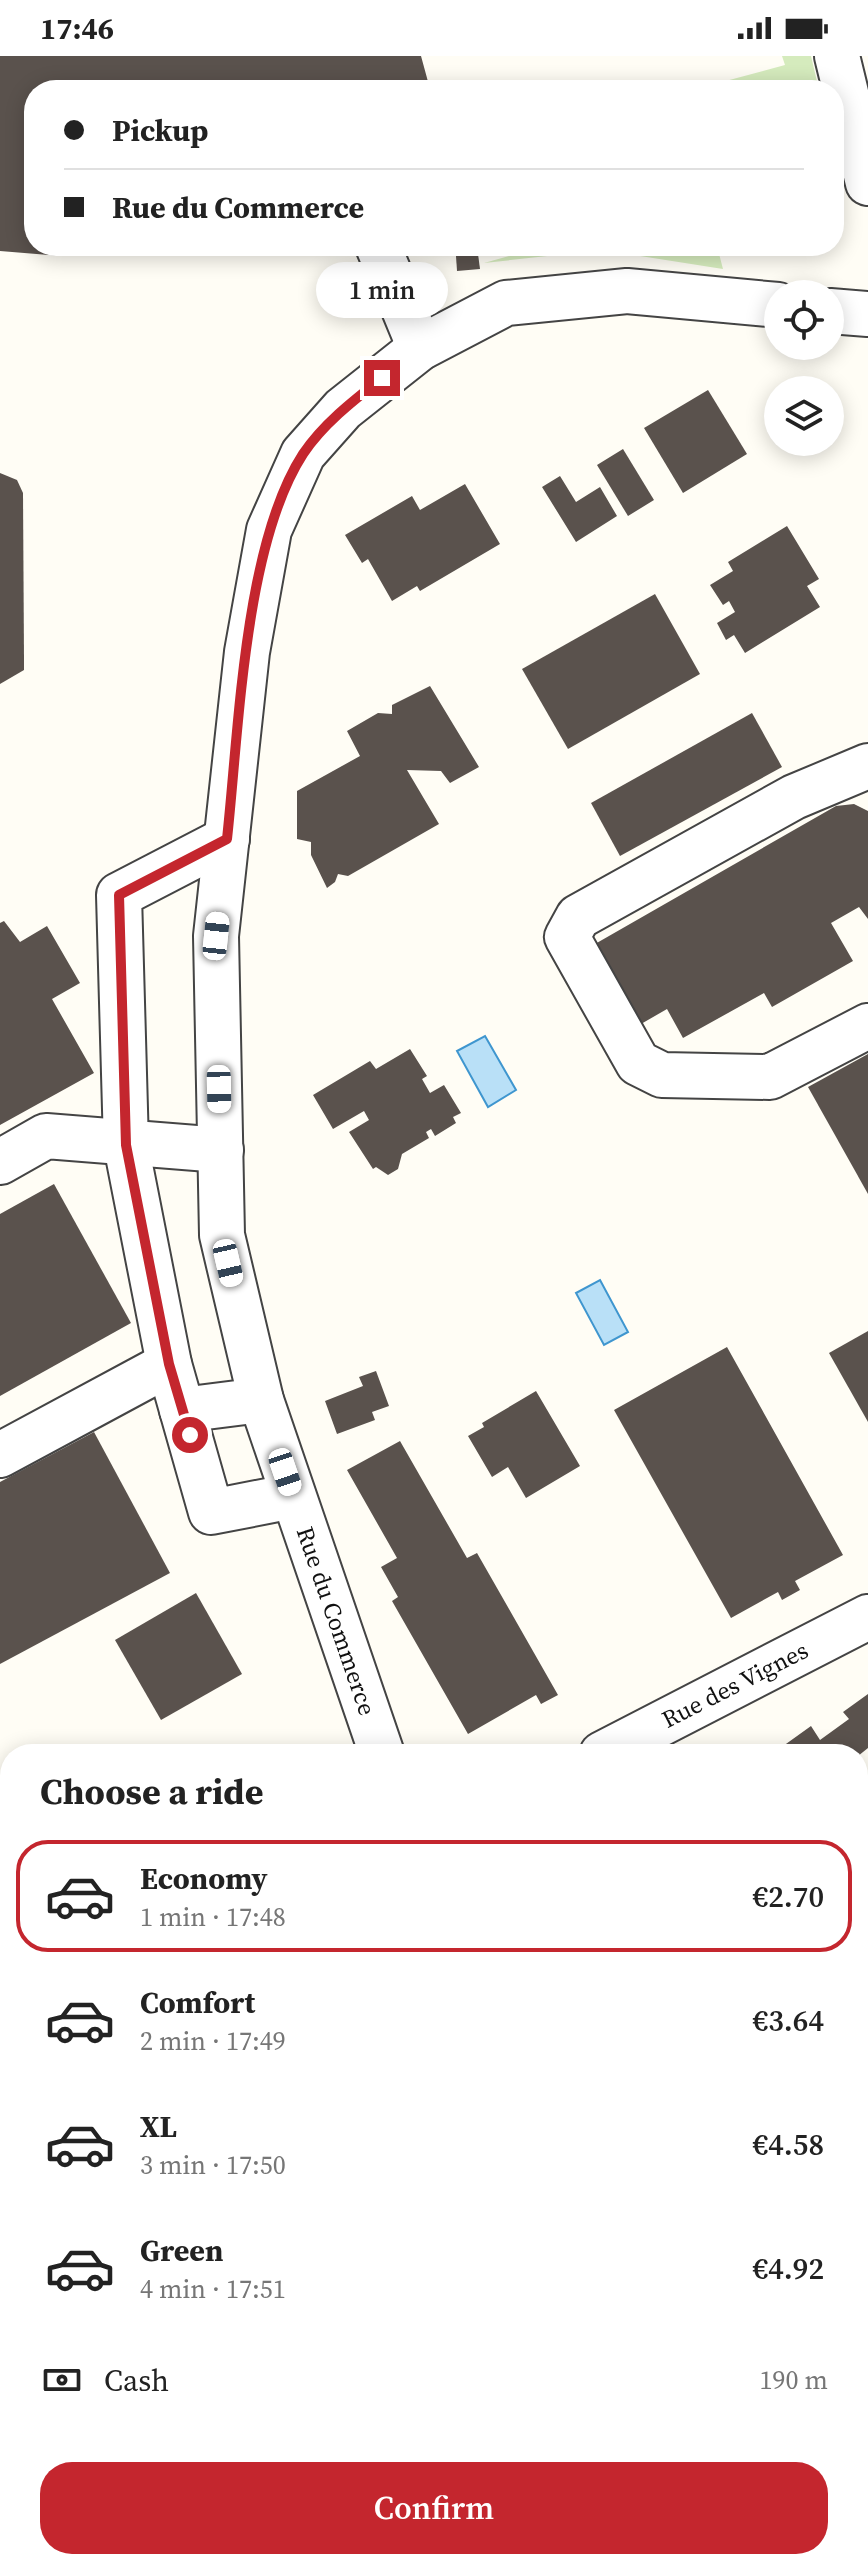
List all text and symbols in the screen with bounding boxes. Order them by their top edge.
text: 17:46 [40,8,114,49]
text: Pickup [112,110,208,151]
text: Rue du Commerce [112,187,364,228]
callout: 1 min [316,262,448,318]
text: 1 min [349,272,415,308]
map controls [764,280,844,456]
button: locate [764,280,844,360]
route end [364,360,400,396]
button: layers [764,376,844,456]
car [202,911,230,961]
car [207,1065,231,1113]
car [211,1237,245,1289]
route start [172,1417,208,1453]
car [266,1445,304,1499]
street label: Rue du Commerce [289,1522,384,1720]
street label: Rue des Vignes [656,1633,814,1736]
text: Choose a ride [40,1767,263,1816]
text: Economy [140,1858,268,1899]
icon: car [44,1860,116,1932]
text: €2.70 [753,1876,824,1917]
text: 1 min · 17:48 [140,1899,286,1935]
text: Comfort [140,1982,255,2023]
icon: car [44,1984,116,2056]
text: €3.64 [753,2000,824,2041]
text: 2 min · 17:49 [140,2023,286,2059]
text: XL [140,2106,177,2147]
icon: car [44,2108,116,2180]
text: €4.58 [753,2124,824,2165]
text: 3 min · 17:50 [140,2147,286,2183]
text: Green [140,2230,223,2271]
icon: car [44,2232,116,2304]
text: €4.92 [753,2248,824,2289]
text: 4 min · 17:51 [140,2271,286,2307]
icon: cash [40,2358,84,2402]
text: Cash [104,2360,169,2401]
text: 190 m [760,2362,828,2398]
button: Confirm [40,2462,828,2554]

